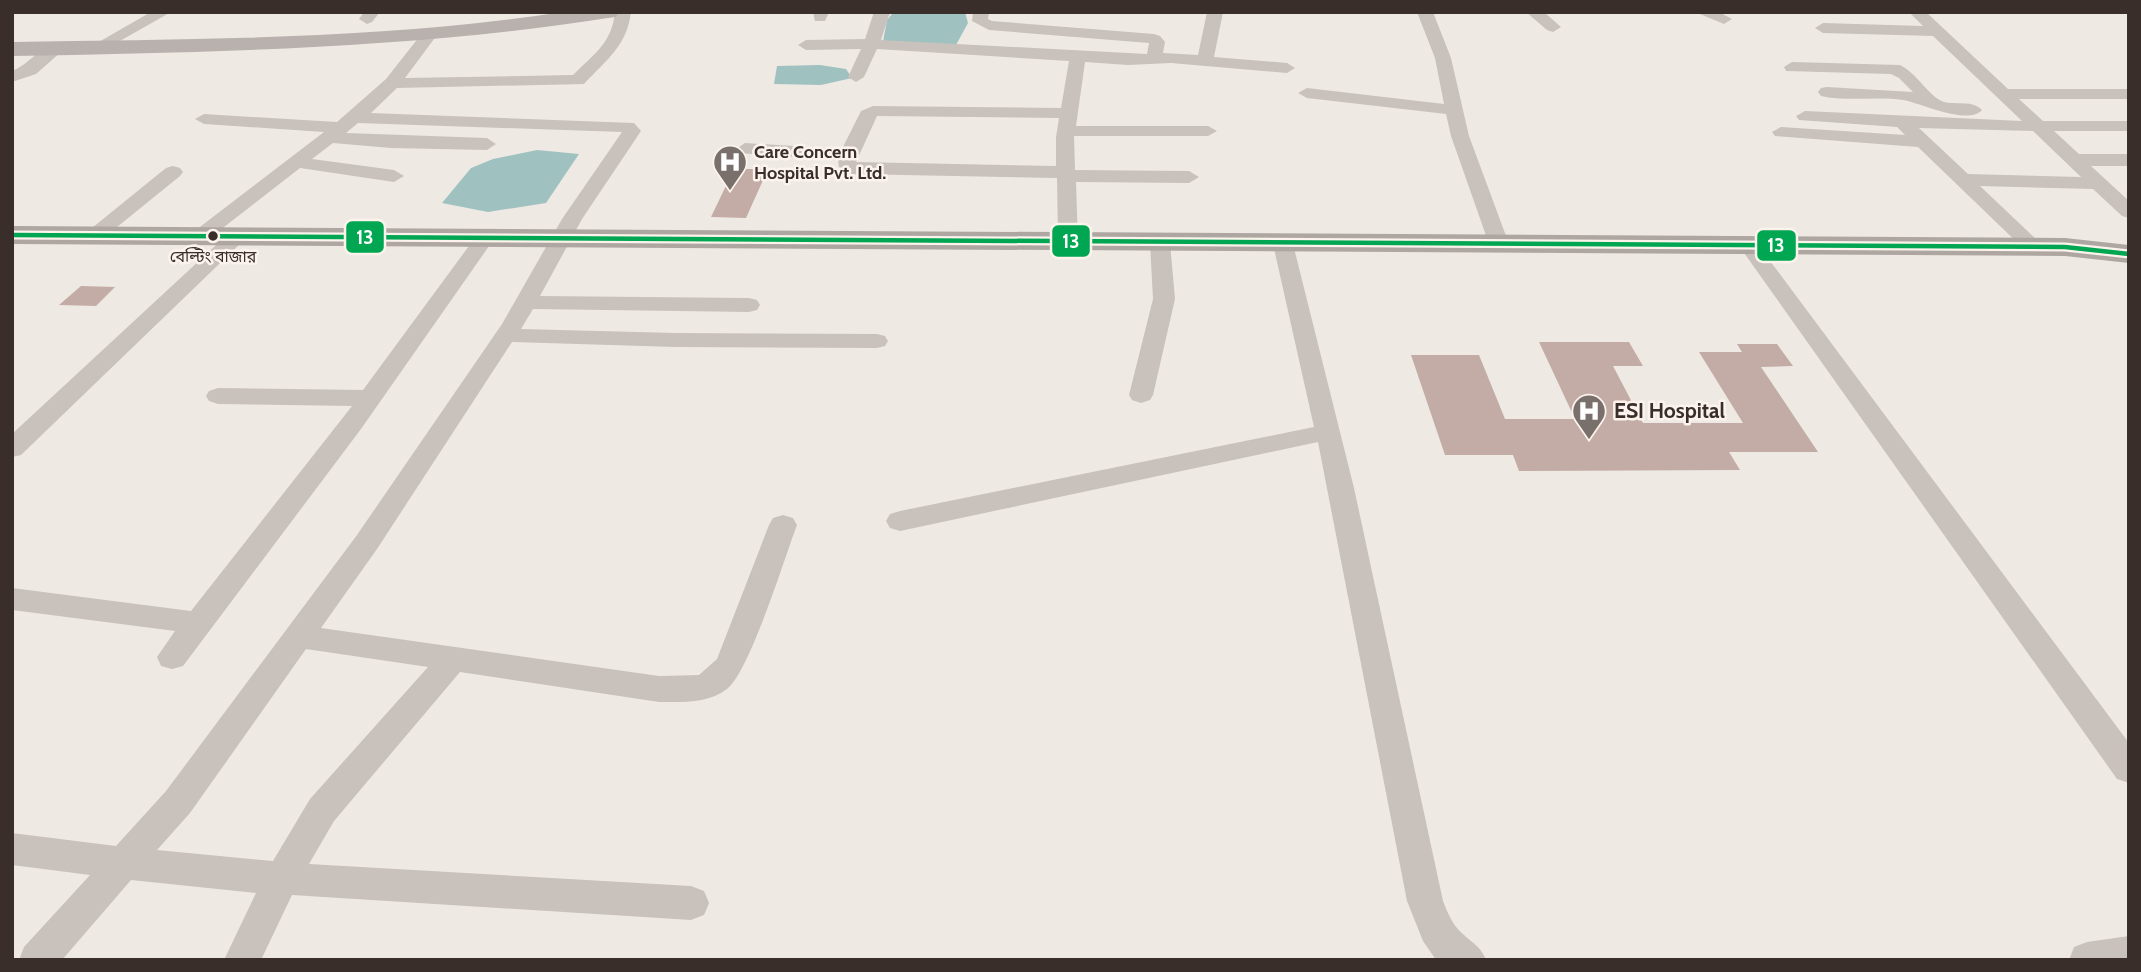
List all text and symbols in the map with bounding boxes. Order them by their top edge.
place label: Care Concern Hospital Pvt. Ltd. [754,141,886,184]
hospital icon: Care Concern Hospital Pvt. Ltd. [711,143,749,192]
line badge: 13 [345,220,385,254]
line badge: 13 [1051,224,1091,258]
text: 13 [356,226,374,249]
marker: বেল্টিং বাজার [206,229,220,243]
line badge: 13 [1756,229,1797,262]
text: 13 [1062,230,1080,253]
text: 13 [1767,234,1785,257]
place label: বেল্টিং বাজার [170,247,257,266]
hospital icon: ESI Hospital [1570,392,1608,441]
place label: ESI Hospital [1614,398,1725,423]

